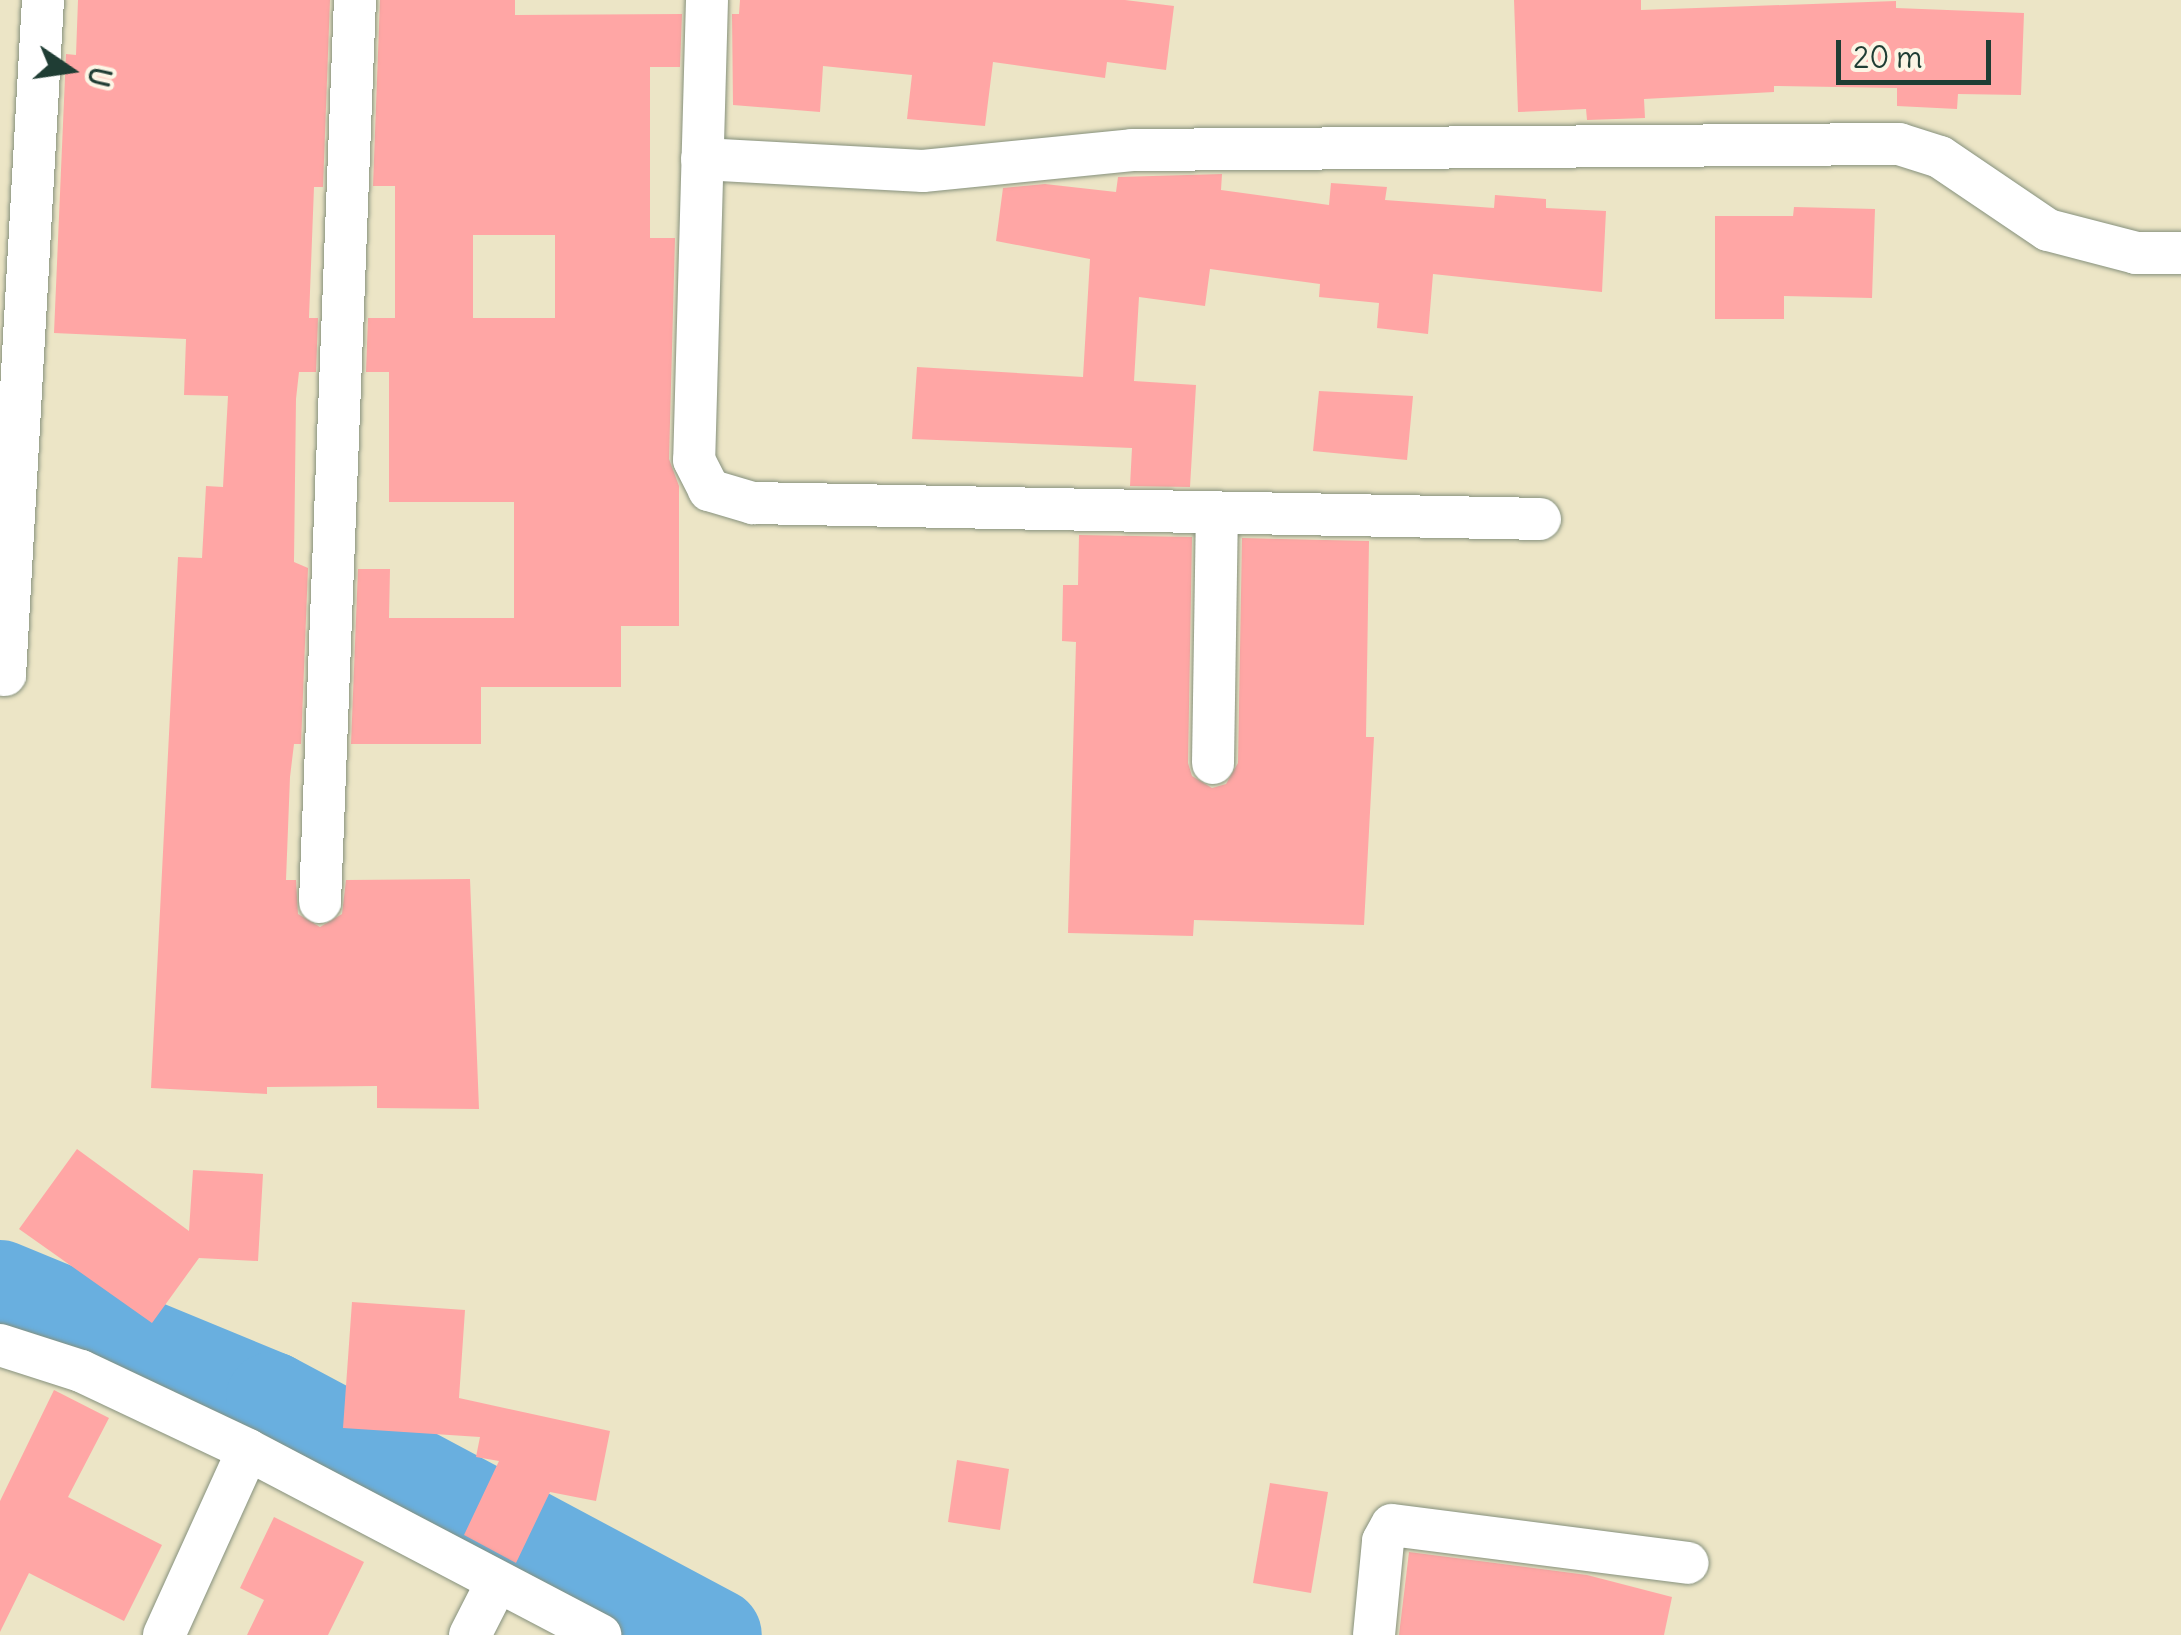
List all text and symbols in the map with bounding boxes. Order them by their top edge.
north arrow [20,20,120,120]
scale bar [1841,20,1996,82]
text: 20 m [1853,38,1923,76]
text: U [80,63,119,90]

